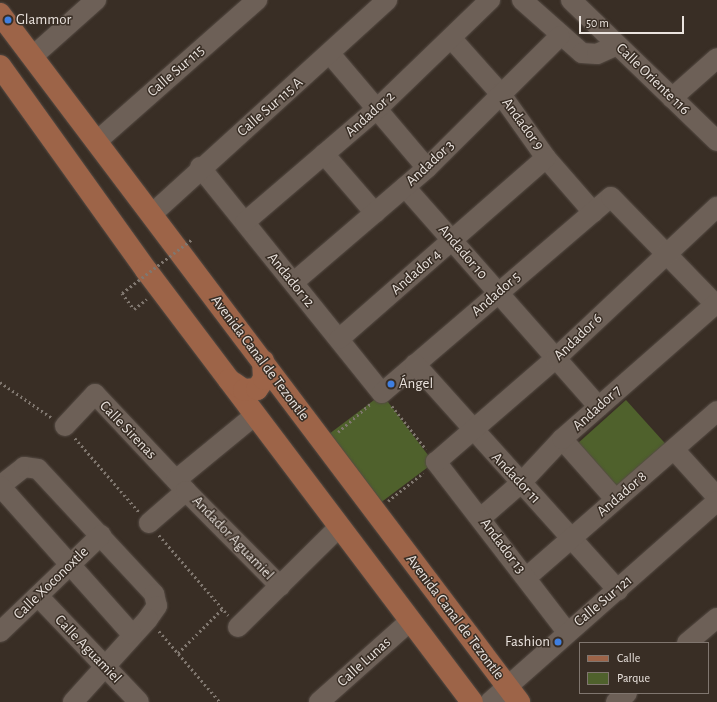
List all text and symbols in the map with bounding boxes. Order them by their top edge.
scale bar [581,8,686,34]
place label: Glammor [16,11,71,29]
marker: Glammor [3,15,13,25]
text: 50 m [586,17,609,29]
street label: Calle Oriente 116 [612,39,694,119]
street label: Calle Sur 115 [144,41,208,101]
street label: Calle Sur 115 A [233,74,307,140]
street label: Andador 2 [342,87,398,141]
street label: Andador 9 [498,94,548,154]
street label: Andador 3 [402,136,458,190]
street label: Andador 10 [434,221,492,283]
street label: Andador 4 [387,245,445,299]
street label: Andador 12 [263,249,319,311]
street label: Andador 5 [468,268,524,320]
street label: Avenida Canal de Tezontle [207,292,313,424]
street label: Andador 6 [550,310,606,364]
place label: Ángel [399,375,433,393]
marker: Ángel [386,379,396,389]
street label: Andador 7 [569,381,625,435]
street label: Calle Sirenas [96,397,160,463]
street label: Andador 11 [488,449,544,507]
street label: Andador 8 [593,467,651,521]
street label: Andador Aguamiel [188,492,278,584]
street label: Andador 13 [476,515,530,577]
street label: Calle Xoconoxtle [10,543,92,623]
street label: Avenida Canal de Tezontle [402,551,508,683]
street label: Calle Sur 121 [570,571,636,631]
street label: Calle Aguamiel [51,611,125,687]
street label: Calle Lunas [334,633,394,691]
place label: Fashion [505,633,550,651]
marker: Fashion [553,637,563,647]
legend [579,642,709,694]
text: Calle [617,652,640,664]
text: Parque [617,672,650,684]

